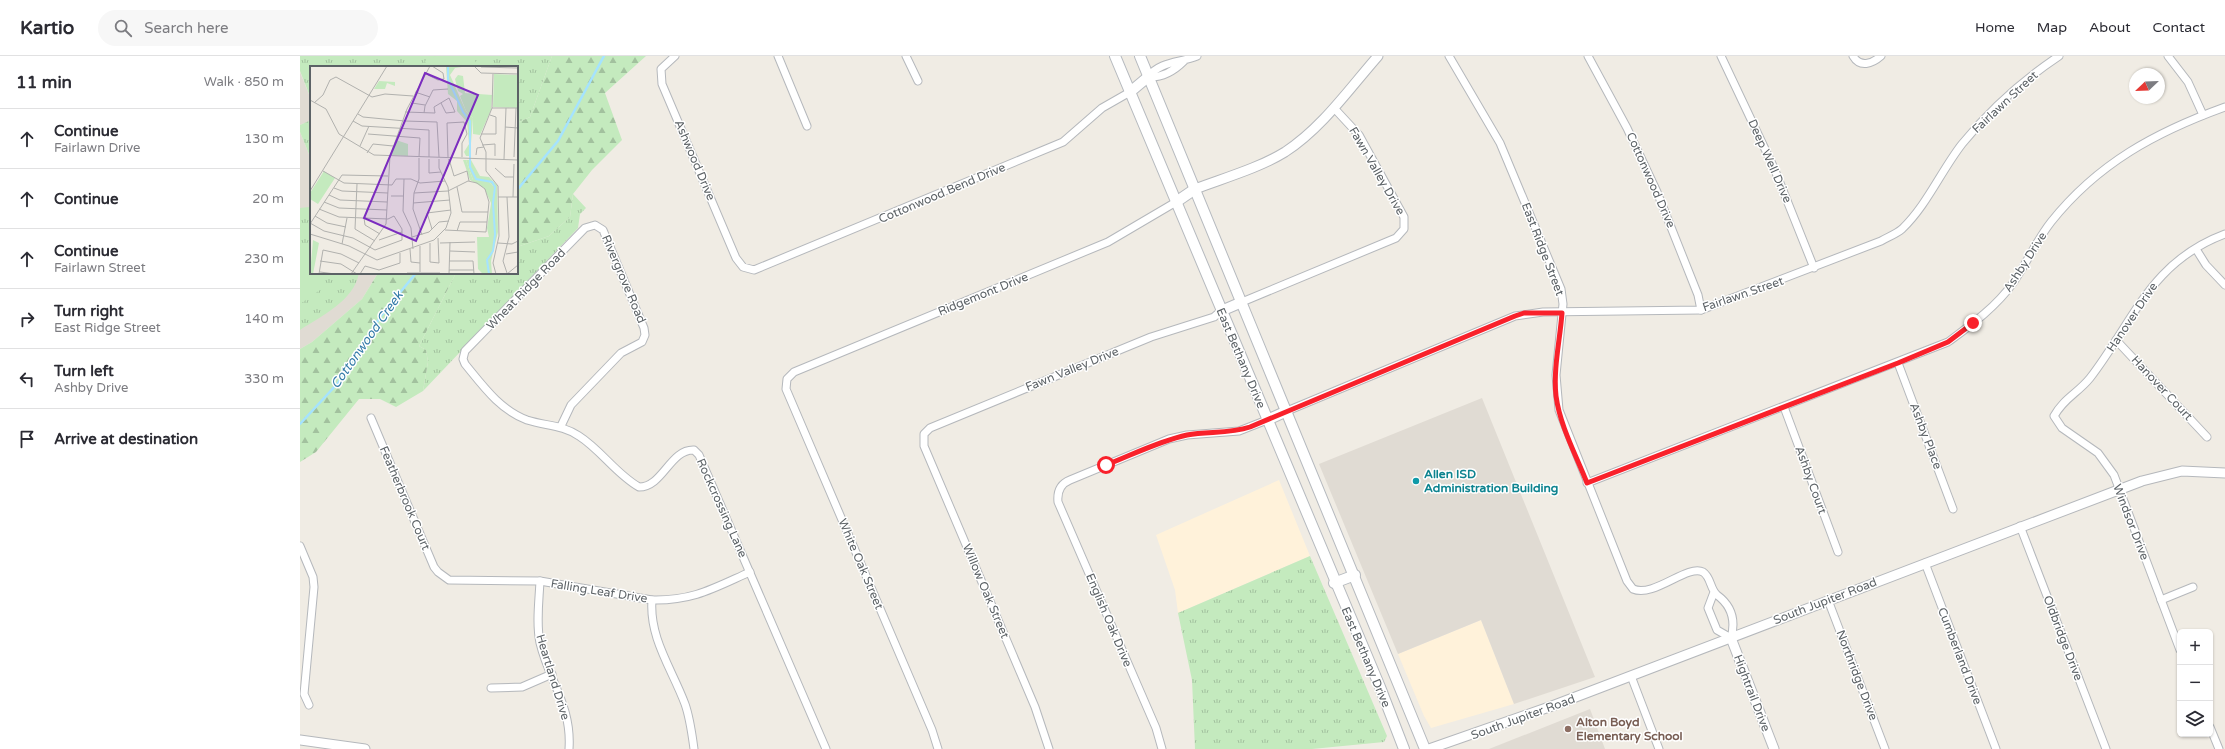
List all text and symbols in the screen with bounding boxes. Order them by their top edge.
search box [98,10,378,46]
text: Kartio [20,17,74,39]
icon: search [112,17,134,39]
text: Search here [144,19,229,37]
text: Home [1975,19,2015,36]
text: Map [2037,19,2067,36]
text: About [2089,19,2131,36]
text: Contact [2153,19,2205,36]
inset map [310,66,518,274]
street label: Fairlawn Street [1969,68,2041,136]
north arrow [2129,68,2165,104]
text: 11 min [16,72,72,93]
text: Walk · 850 m [204,74,284,90]
street label: Deep Well Drive [1745,117,1795,205]
street label: Ashwood Drive [672,118,718,203]
text: Continue [54,122,118,140]
street label: Fawn Valley Drive [1346,125,1408,218]
icon: ahead [16,128,38,150]
street label: Cottonwood Drive [1624,130,1678,230]
text: 130 m [244,131,284,147]
text: Fairlawn Drive [54,140,140,156]
street label: Cottonwood Bend Drive [877,160,1008,226]
icon: ahead [16,188,38,210]
text: Continue [54,190,118,208]
text: 20 m [252,191,284,207]
street label: East Ridge Street [1519,200,1567,298]
street label: Ashby Drive [2000,229,2050,295]
street label: Rivergrove Road [599,233,649,325]
text: Continue [54,242,118,260]
street label: Wheat Ridge Road [484,246,568,332]
icon: ahead [16,248,38,270]
text: 230 m [244,251,284,267]
text: Fairlawn Street [54,260,146,276]
street label: Ridgemont Drive [936,269,1030,319]
street label: Fairlawn Street [1701,273,1786,314]
street label: Hanover Drive [2104,279,2160,354]
water label: Cottonwood Creek [327,287,407,392]
text: Turn right [54,302,124,320]
street label: East Bethany Drive [1214,306,1269,411]
icon: right [16,308,38,330]
text: 140 m [244,311,284,327]
route end [1964,314,1982,332]
text: East Ridge Street [54,320,161,336]
street label: Fawn Valley Drive [1023,344,1121,394]
street label: Hanover Court [2129,353,2196,423]
text: Turn left [54,362,114,380]
icon: left [16,368,38,390]
text: 330 m [244,371,284,387]
text: Ashby Drive [54,380,128,396]
street label: Ashby Place [1907,401,1945,471]
icon: arrive [16,428,38,450]
text: Arrive at destination [54,430,198,448]
street label: Featherbrook Court [377,444,433,553]
street label: Ashby Court [1792,444,1830,516]
street label: Rockcrossing Lane [694,456,750,560]
route start [1097,456,1115,474]
place label: Allen ISD Administration Building [1424,467,1558,496]
marker: Allen ISD Administration Building [1411,476,1421,486]
street label: Windsor Drive [2110,482,2152,562]
street label: White Oak Street [836,517,887,612]
street label: Willow Oak Street [960,542,1012,641]
street label: English Oak Drive [1083,571,1135,669]
street label: South Jupiter Road [1771,575,1879,627]
street label: Falling Leaf Drive [550,576,649,606]
street label: Oldbridge Drive [2040,593,2086,683]
street label: East Bethany Drive [1339,605,1394,710]
street label: Cumberland Drive [1935,606,1985,707]
street label: Northridge Drive [1833,628,1881,722]
map controls [2177,629,2213,737]
button: + [2177,629,2213,665]
street label: Heartland Drive [533,632,573,722]
street label: Hightrail Drive [1731,653,1773,734]
button: − [2177,665,2213,701]
street label: South Jupiter Road [1469,692,1577,742]
button: layers [2177,701,2213,737]
place label: Alton Boyd Elementary School [1576,715,1683,744]
marker: Alton Boyd Elementary School [1563,724,1573,734]

